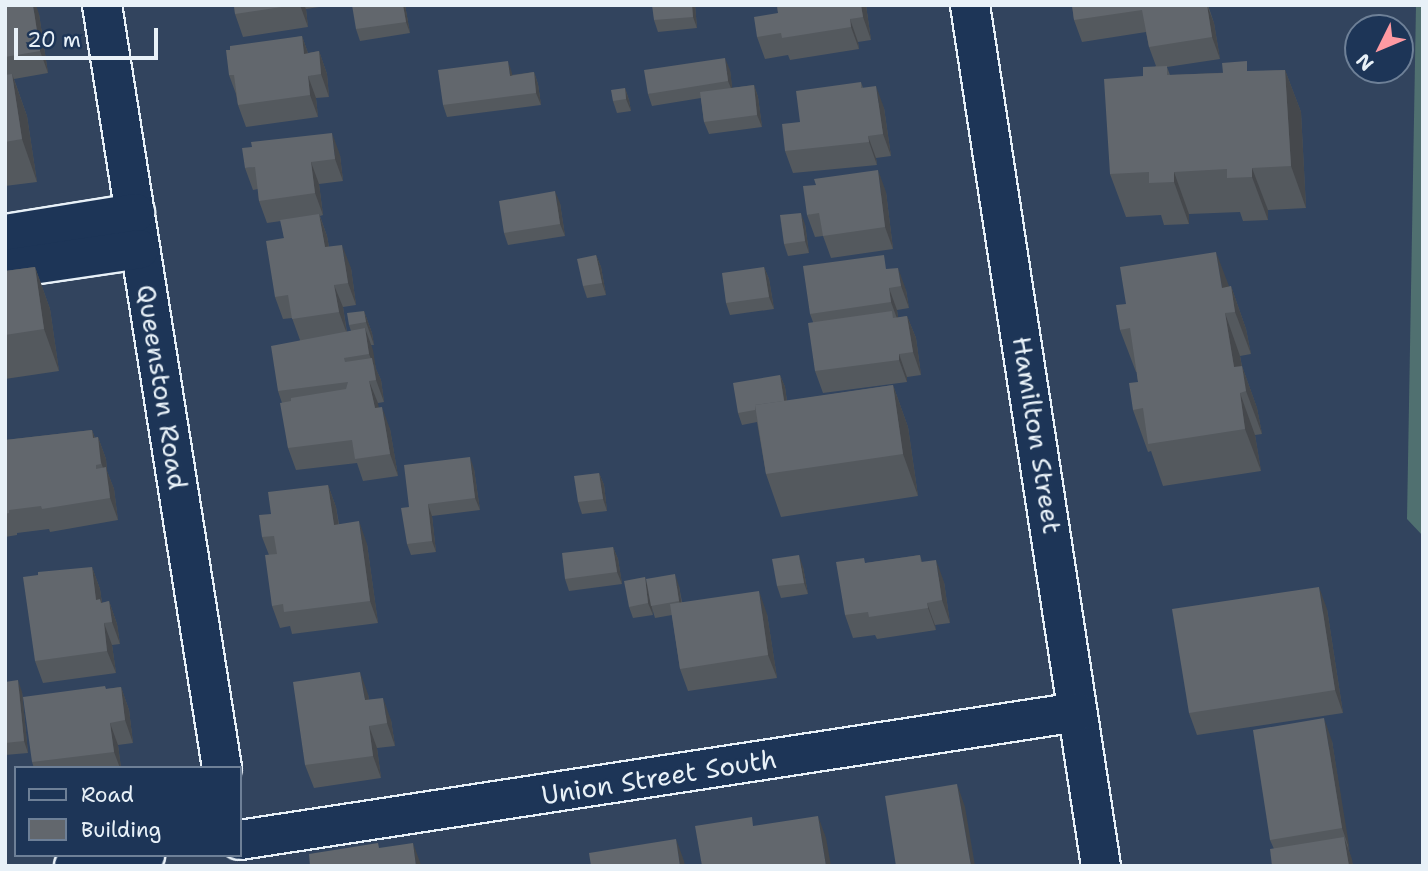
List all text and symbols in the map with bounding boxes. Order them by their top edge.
scale bar [18,14,161,58]
north arrow [1344,14,1414,84]
text: 20 m [27,26,81,54]
text: N [1350,48,1379,76]
street label: Queenston Road [130,282,194,492]
street label: Hamilton Street [1006,334,1068,536]
street label: Union Street South [539,743,779,811]
legend [14,766,242,857]
text: Road [81,781,134,809]
text: Building [81,816,161,844]

